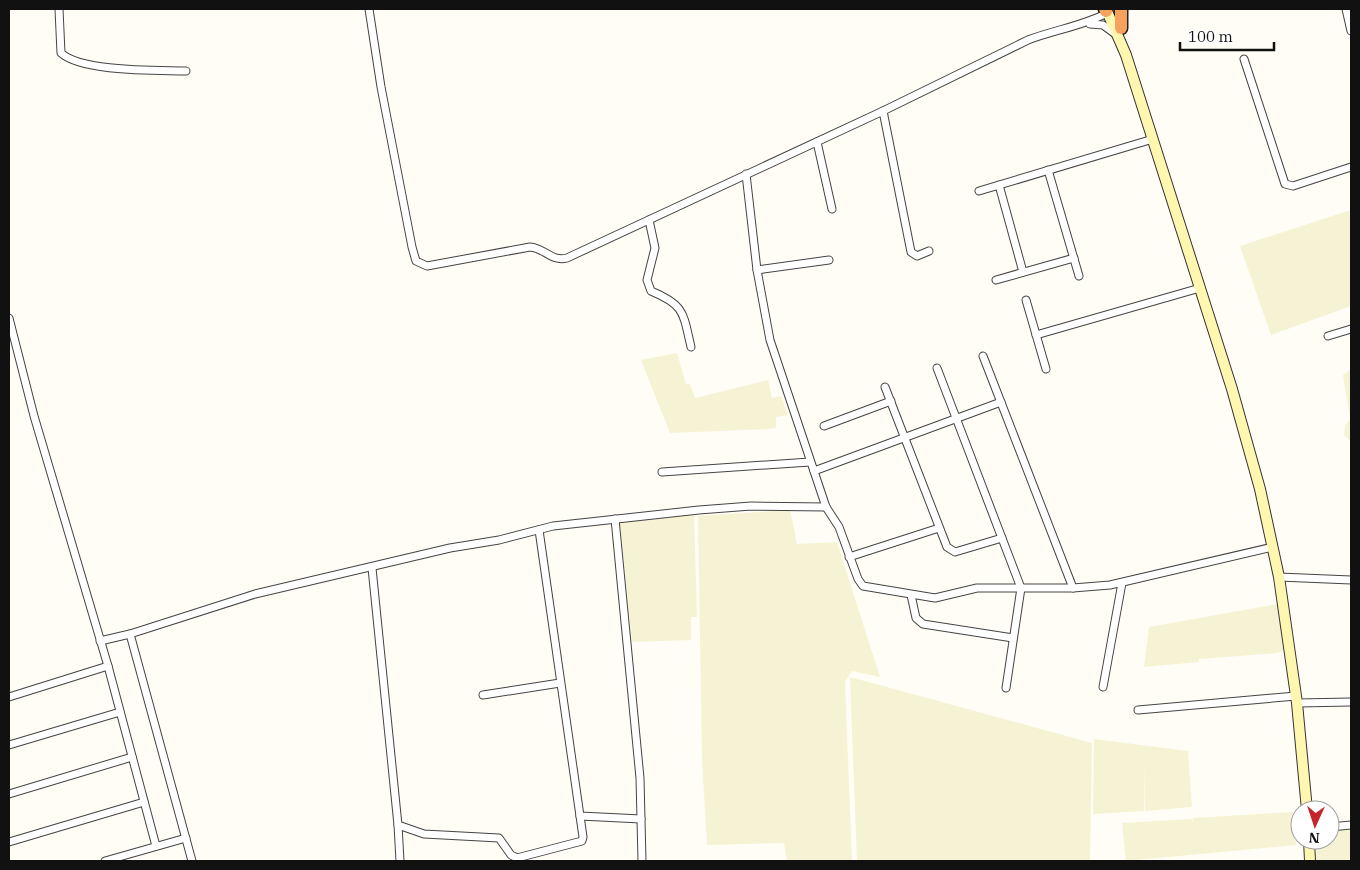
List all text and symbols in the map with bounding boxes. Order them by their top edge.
scale bar [1180,20,1274,52]
text: 100 m [1188,27,1233,46]
north arrow [1290,800,1340,850]
text: N [1308,829,1320,847]

